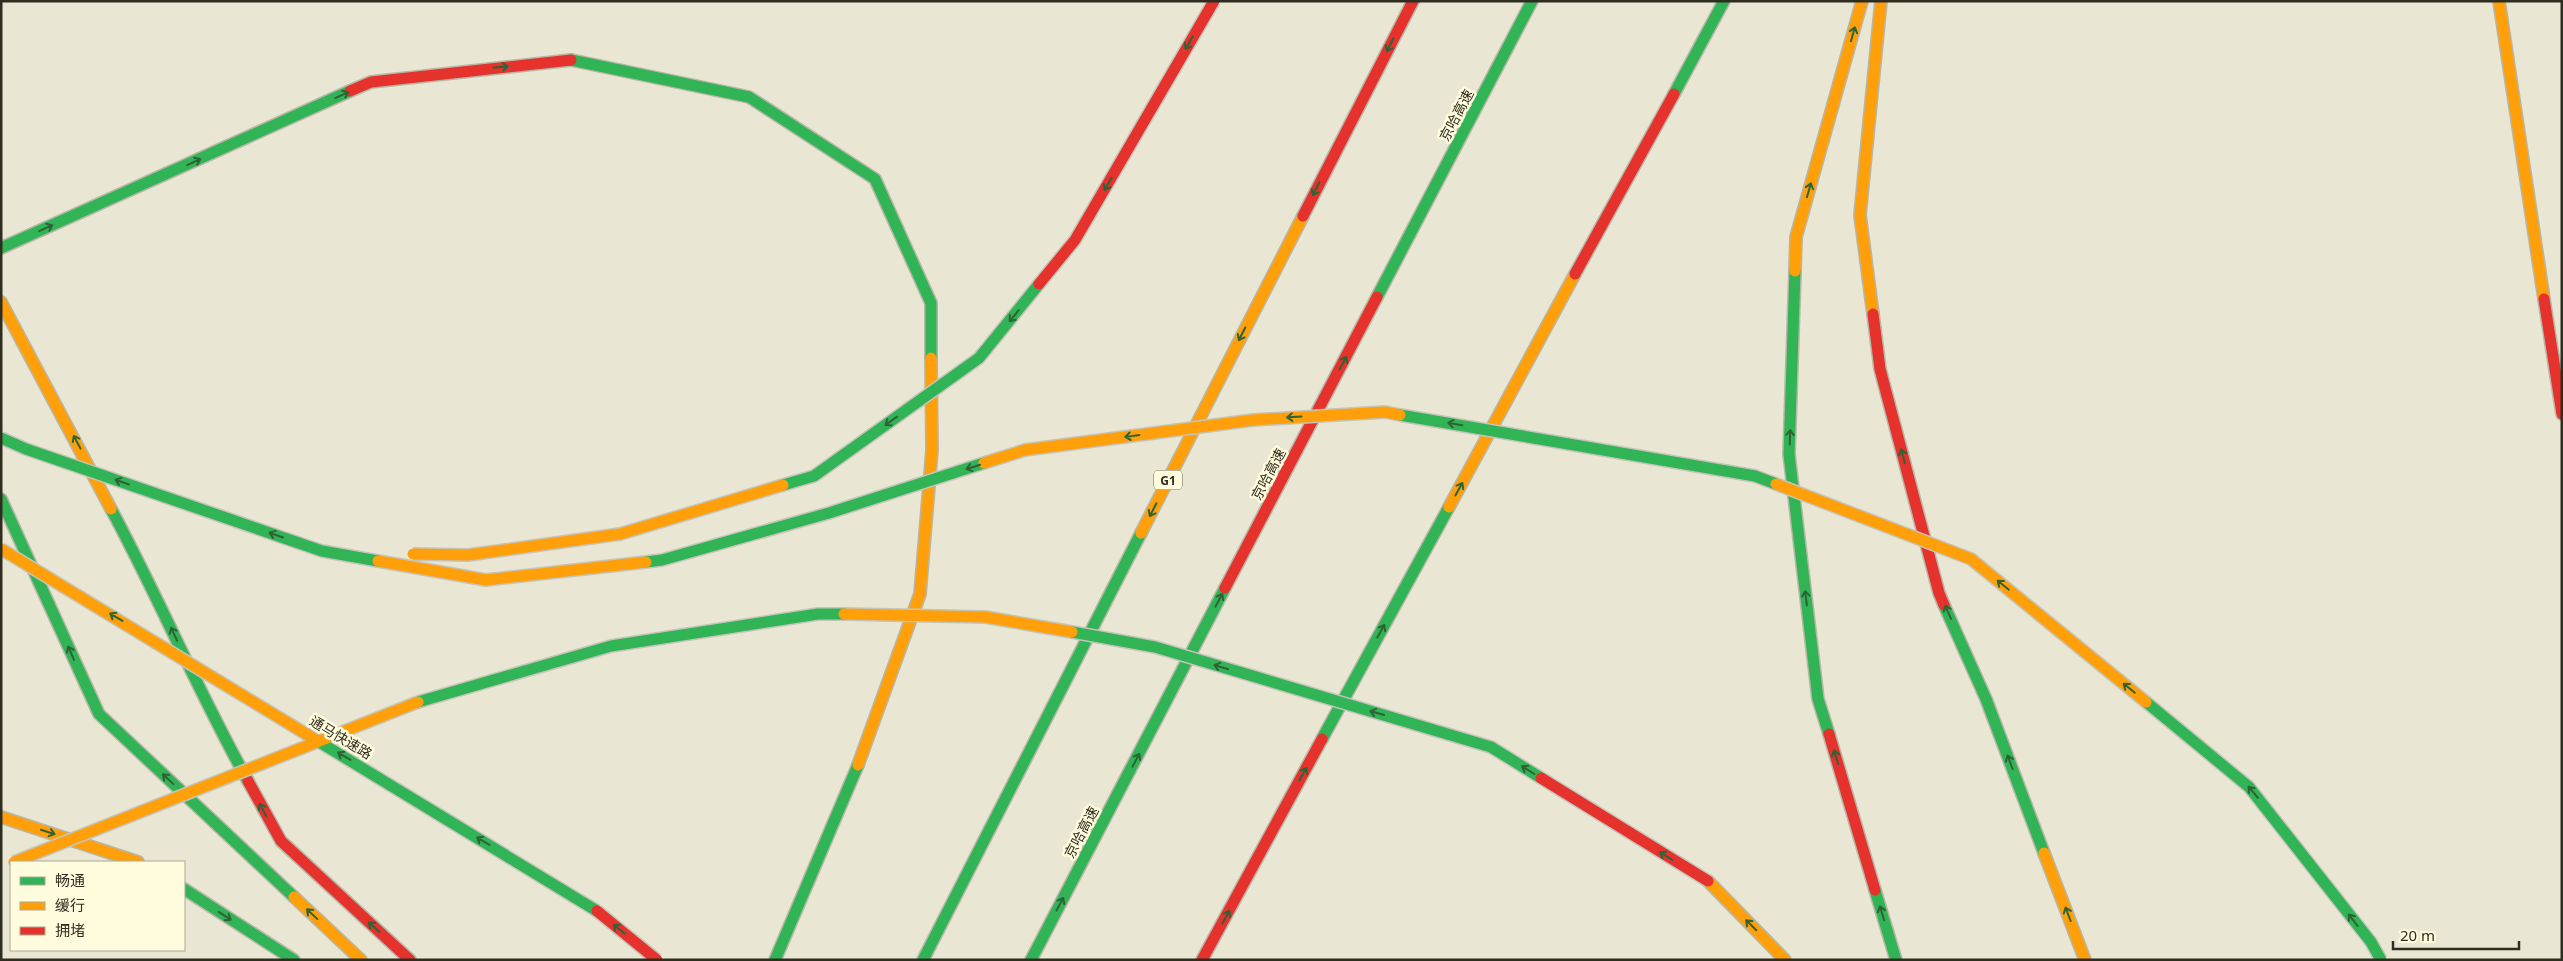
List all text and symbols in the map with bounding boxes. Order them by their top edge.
one-way arrow [1849,26,1859,42]
one-way arrow [1184,36,1194,50]
one-way arrow [1385,37,1395,52]
one-way arrow [493,62,509,72]
street label: 京哈高速 [1434,86,1478,144]
one-way arrow [334,90,349,99]
one-way arrow [186,156,201,166]
one-way arrow [1102,177,1112,191]
one-way arrow [1311,182,1321,197]
one-way arrow [1805,182,1815,198]
one-way arrow [38,223,53,233]
one-way arrow [1008,309,1019,322]
one-way arrow [1237,326,1247,341]
one-way arrow [1339,356,1348,371]
one-way arrow [1286,413,1302,422]
one-way arrow [884,416,898,426]
one-way arrow [1448,418,1464,428]
one-way arrow [1785,429,1794,445]
one-way arrow [1125,431,1141,441]
one-way arrow [72,435,81,450]
street label: 京哈高速 [1246,445,1290,503]
one-way arrow [1898,449,1907,465]
one-way arrow [966,462,982,472]
road number: G1 [1154,470,1182,490]
one-way arrow [115,477,131,486]
one-way arrow [1454,481,1464,496]
one-way arrow [1148,502,1157,517]
one-way arrow [268,530,284,540]
one-way arrow [1997,579,2010,590]
one-way arrow [1801,590,1811,606]
one-way arrow [1215,593,1224,608]
one-way arrow [1942,605,1952,620]
one-way arrow [109,612,123,622]
one-way arrow [1376,624,1386,639]
one-way arrow [168,627,178,642]
one-way arrow [66,646,76,661]
one-way arrow [1214,661,1230,671]
one-way arrow [2122,682,2135,693]
one-way arrow [1370,708,1386,718]
street label: 通马快速路 [306,711,376,763]
one-way arrow [1830,750,1840,766]
one-way arrow [338,751,352,761]
one-way arrow [1131,752,1141,767]
one-way arrow [2005,755,2014,770]
one-way arrow [1522,765,1536,775]
one-way arrow [1299,767,1309,782]
one-way arrow [162,773,175,785]
one-way arrow [2247,786,2258,799]
one-way arrow [258,803,268,818]
street label: 京哈高速 [1059,803,1103,861]
one-way arrow [39,828,55,837]
one-way arrow [477,835,491,845]
one-way arrow [1660,850,1674,860]
legend [10,861,185,951]
text: 畅通 [55,870,85,890]
text: 缓行 [55,895,85,915]
one-way arrow [1055,896,1065,911]
one-way arrow [1877,905,1887,921]
one-way arrow [2063,907,2072,922]
one-way arrow [306,908,319,920]
one-way arrow [1222,910,1231,925]
one-way arrow [217,911,231,921]
one-way arrow [2348,914,2359,927]
scale bar [2393,918,2519,950]
one-way arrow [1745,919,1757,931]
text: 拥堵 [55,920,85,940]
one-way arrow [367,921,380,933]
one-way arrow [613,924,626,935]
text: 20 m [2400,925,2435,945]

